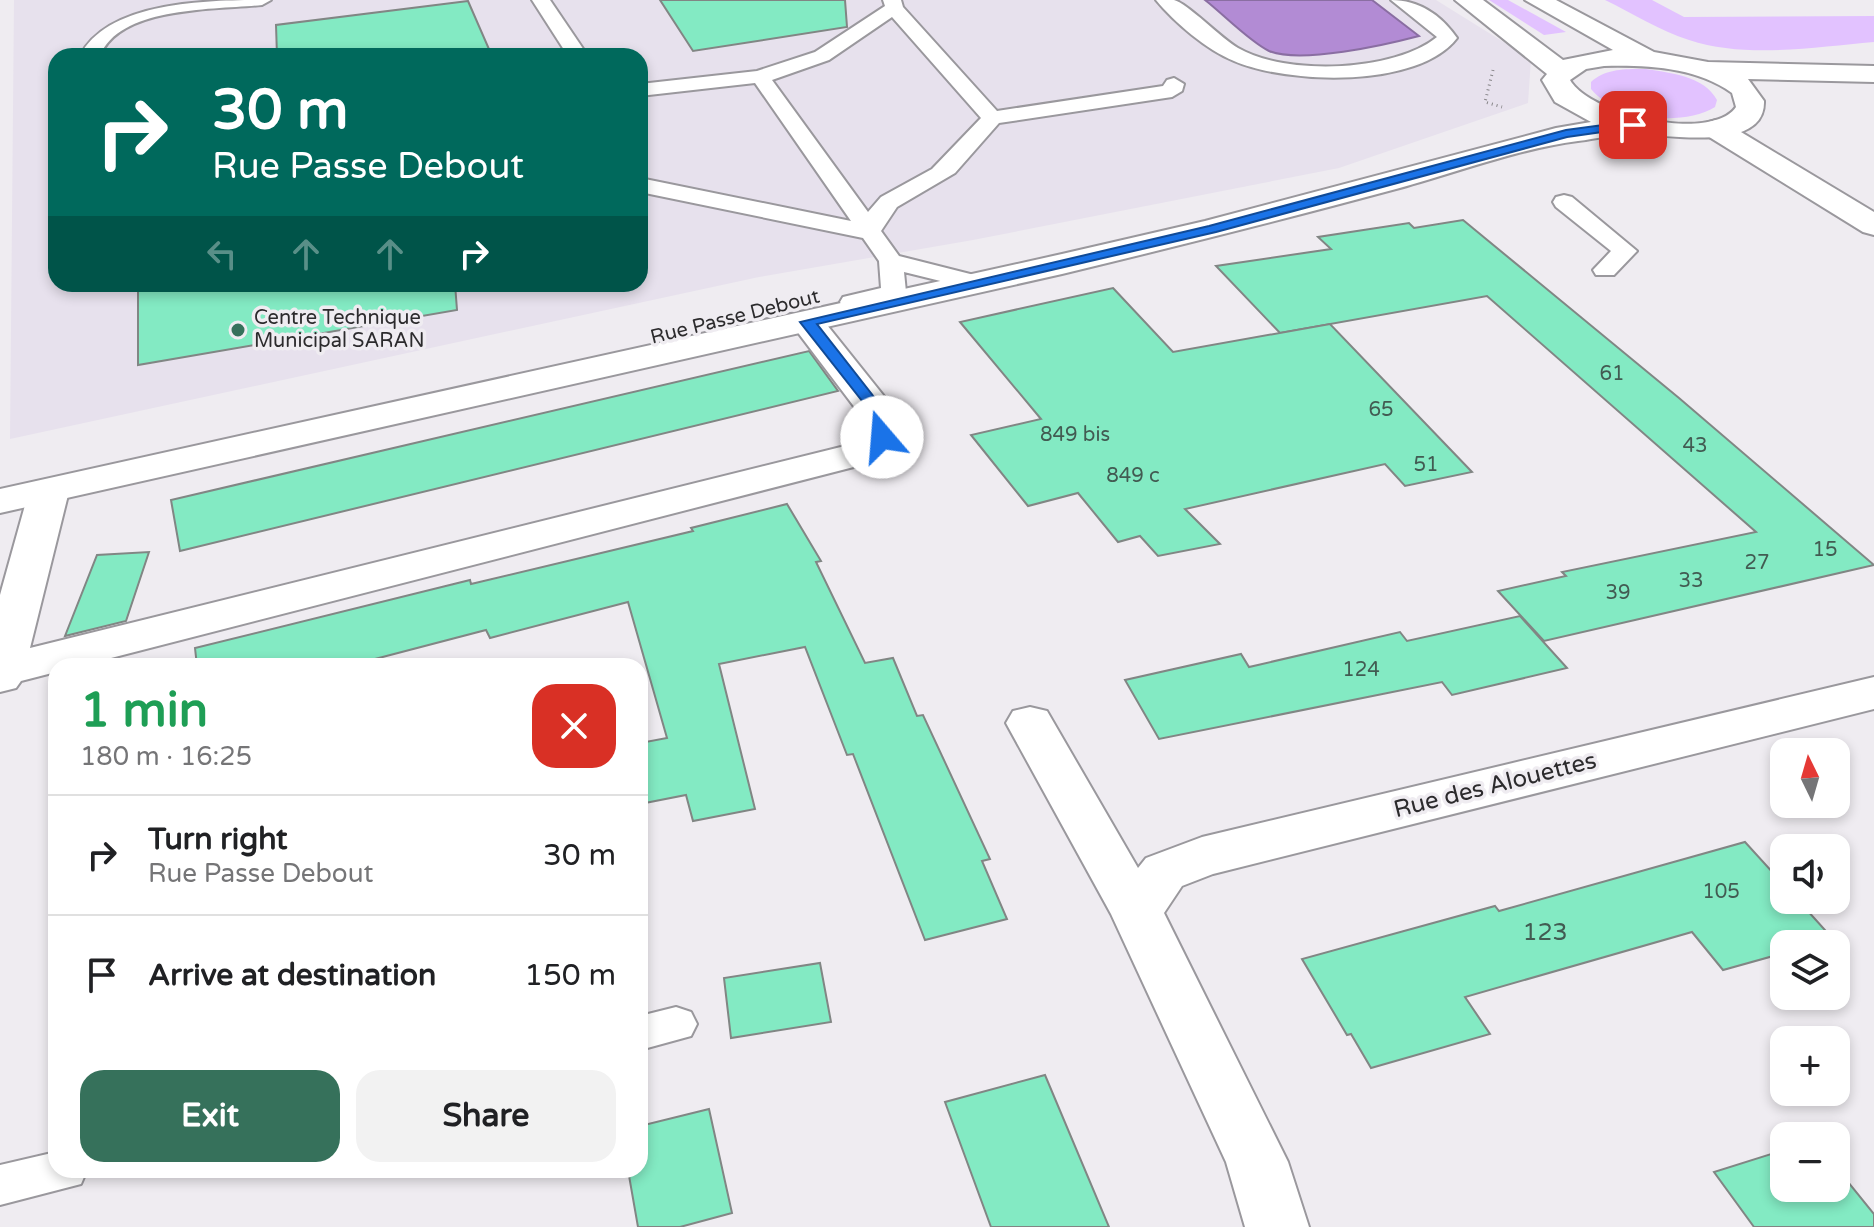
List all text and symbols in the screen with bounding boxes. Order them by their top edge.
text: 30 m [212,77,348,144]
icon: right [80,80,184,184]
pin [1599,91,1667,159]
icon: arrive [1611,103,1655,147]
text: Rue Passe Debout [212,145,524,188]
icon: left [200,232,244,276]
icon: ahead [284,232,328,276]
icon: ahead [368,232,412,276]
icon: right [452,232,496,276]
street label: Rue Passe Debout [648,284,822,350]
place label: Centre Technique Municipal SARAN [254,306,425,353]
marker: Centre Technique Municipal SARAN [229,321,247,339]
house number: 61 [1599,362,1625,386]
position arrow [840,395,924,479]
house number: 65 [1368,398,1394,422]
house number: 849 bis [1040,423,1110,447]
house number: 43 [1682,434,1708,458]
house number: 51 [1413,453,1439,477]
house number: 849 c [1106,464,1160,488]
house number: 15 [1812,538,1838,562]
house number: 27 [1744,551,1770,575]
house number: 33 [1678,569,1704,593]
house number: 39 [1605,581,1631,605]
house number: 124 [1342,658,1380,682]
text: 1 min [80,682,208,740]
button: close [532,684,616,768]
north arrow [1770,738,1850,818]
map controls [1770,738,1850,1202]
text: 180 m · 16:25 [80,741,252,772]
street label: Rue des Alouettes [1391,746,1599,824]
text: Turn right [148,821,288,858]
icon: right [80,833,124,877]
button: sound [1770,834,1850,914]
text: 30 m [543,837,616,874]
text: Rue Passe Debout [148,858,373,889]
house number: 105 [1702,880,1740,904]
house number: 123 [1522,918,1568,947]
button: layers [1770,930,1850,1010]
icon: arrive [80,953,124,997]
text: Arrive at destination [148,957,436,994]
text: 150 m [524,957,616,994]
button: + [1770,1026,1850,1106]
button: Exit [80,1070,340,1162]
button: Share [356,1070,616,1162]
button: − [1770,1122,1850,1202]

